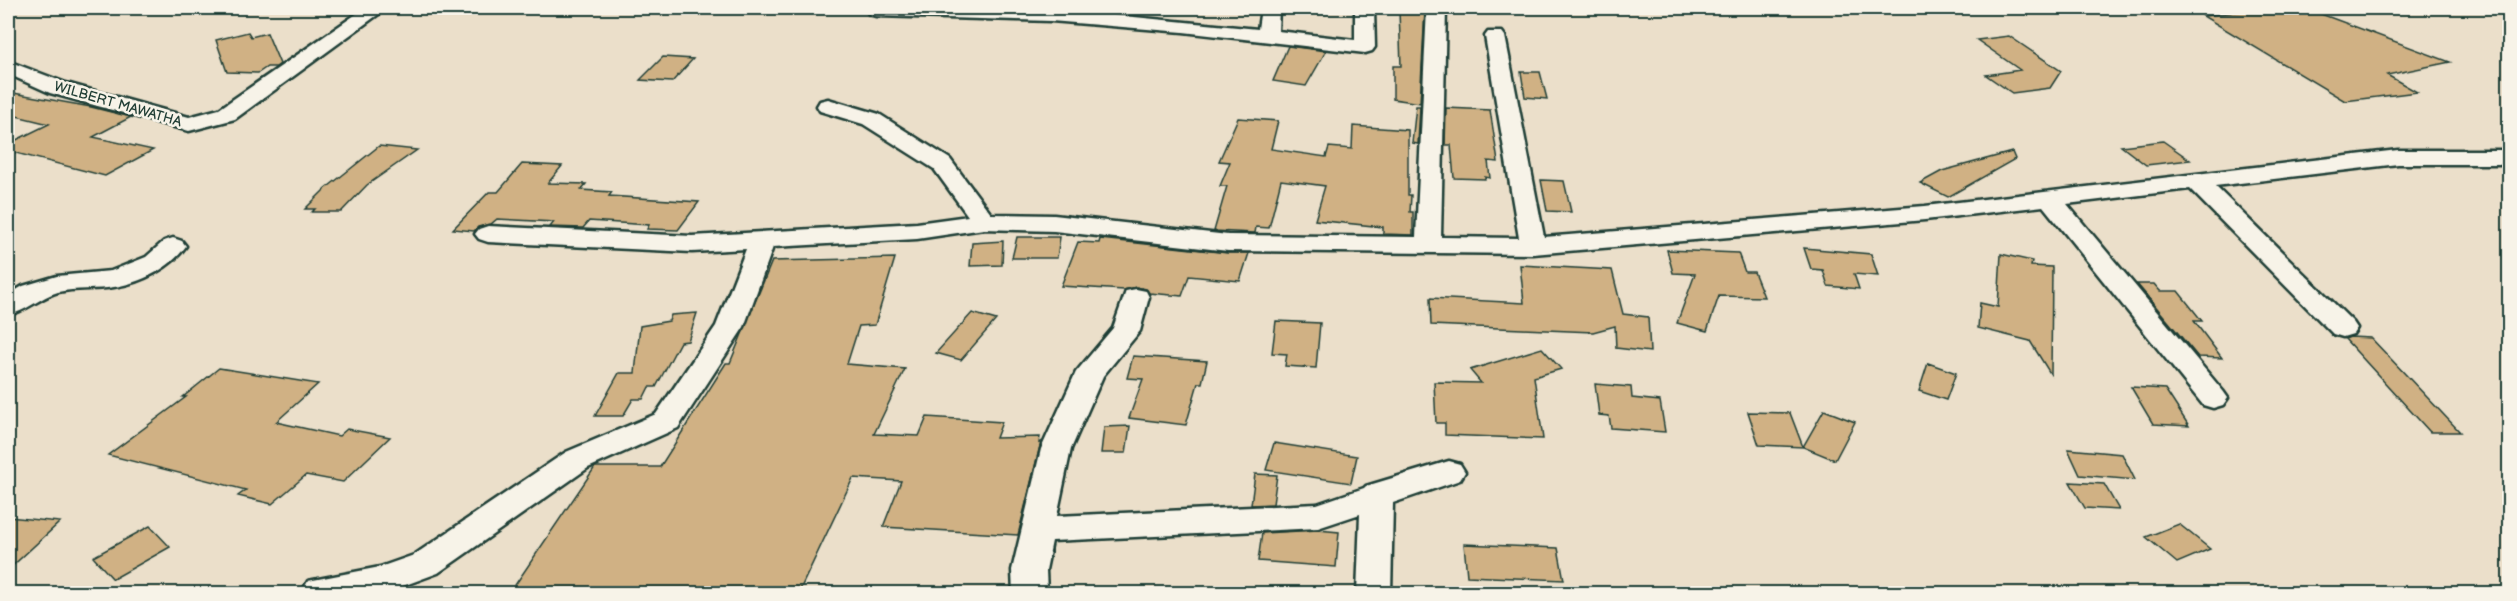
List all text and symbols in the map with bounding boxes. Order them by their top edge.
street label: WILBERT MAWATHA [52,78,184,130]

